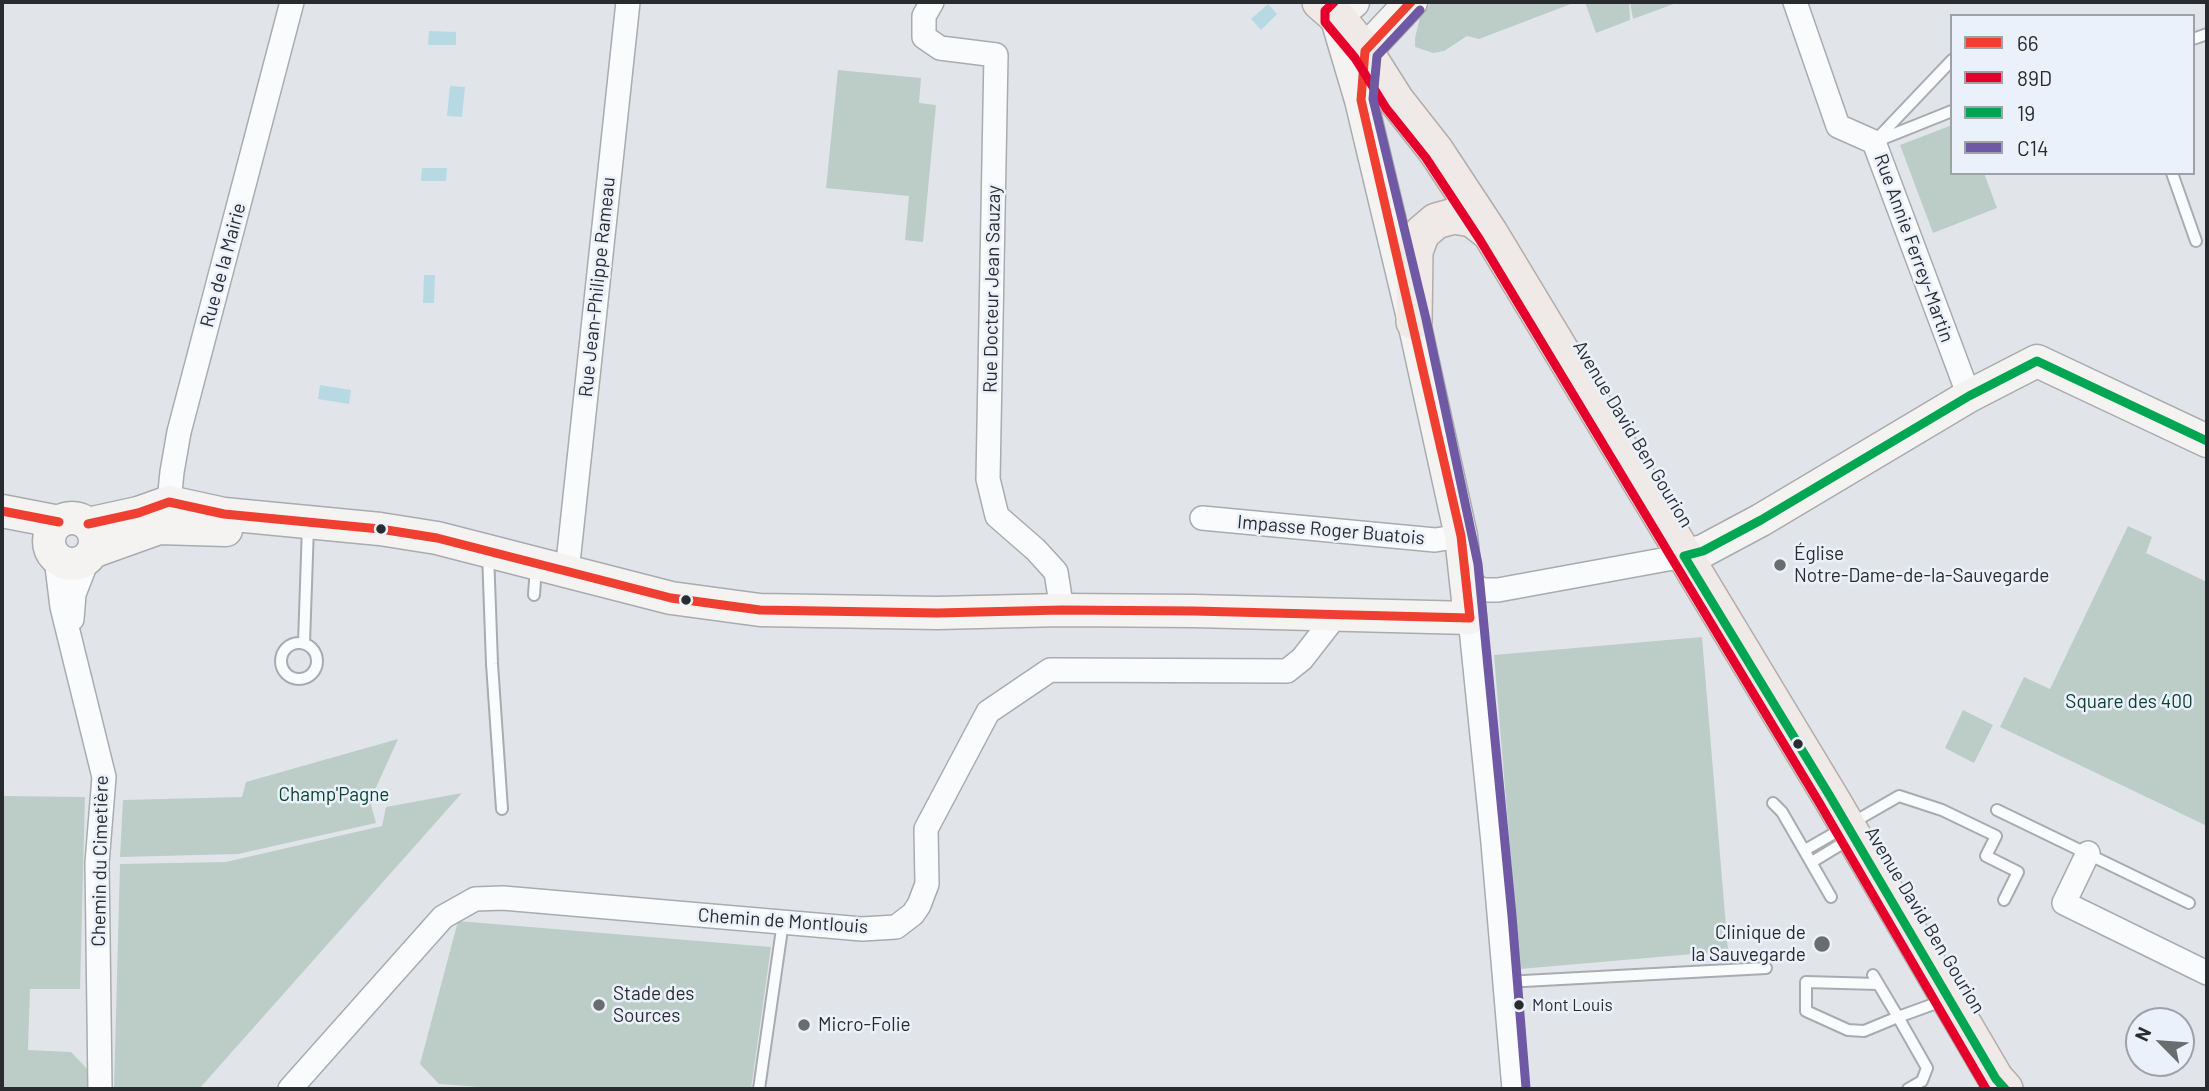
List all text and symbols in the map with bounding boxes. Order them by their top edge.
legend [1950,14,2195,175]
text: 66 [2017,30,2039,55]
text: 89D [2017,65,2052,90]
text: 19 [2017,100,2035,125]
text: C14 [2017,135,2049,160]
street label: Rue Annie Ferrey-Martin [1869,151,1959,345]
street label: Rue Jean-Philippe Rameau [574,176,620,398]
street label: Rue Docteur Jean Sauzay [979,185,1005,393]
street label: Rue de la Mairie [195,200,251,330]
street label: Avenue David Ben Gourion [1568,336,1698,532]
street label: Impasse Roger Buatois [1236,510,1426,550]
unlabelled marker [374,522,388,536]
place label: Église Notre-Dame-de-la-Sauvegarde [1794,543,2049,587]
marker: Église Notre-Dame-de-la-Sauvegarde [1772,557,1788,573]
unlabelled marker [679,593,693,607]
park label: Square des 400 [2065,691,2193,713]
unlabelled marker [1791,737,1805,751]
street label: Chemin du Cimetière [87,775,113,947]
park label: Champ'Pagne [279,784,389,806]
street label: Avenue David Ben Gourion [1860,822,1990,1018]
street label: Chemin de Montlouis [697,904,869,938]
place label: Clinique de la Sauvegarde [1691,922,1806,966]
marker: Clinique de la Sauvegarde [1812,934,1832,954]
place label: Stade des Sources [613,983,694,1027]
place label: Mont Louis [1532,995,1613,1015]
marker: Stade des Sources [591,997,607,1013]
marker: Mont Louis [1512,998,1526,1012]
north arrow [2125,1007,2195,1077]
place label: Micro-Folie [818,1014,911,1036]
marker: Micro-Folie [796,1017,812,1033]
text: N [2129,1023,2155,1044]

